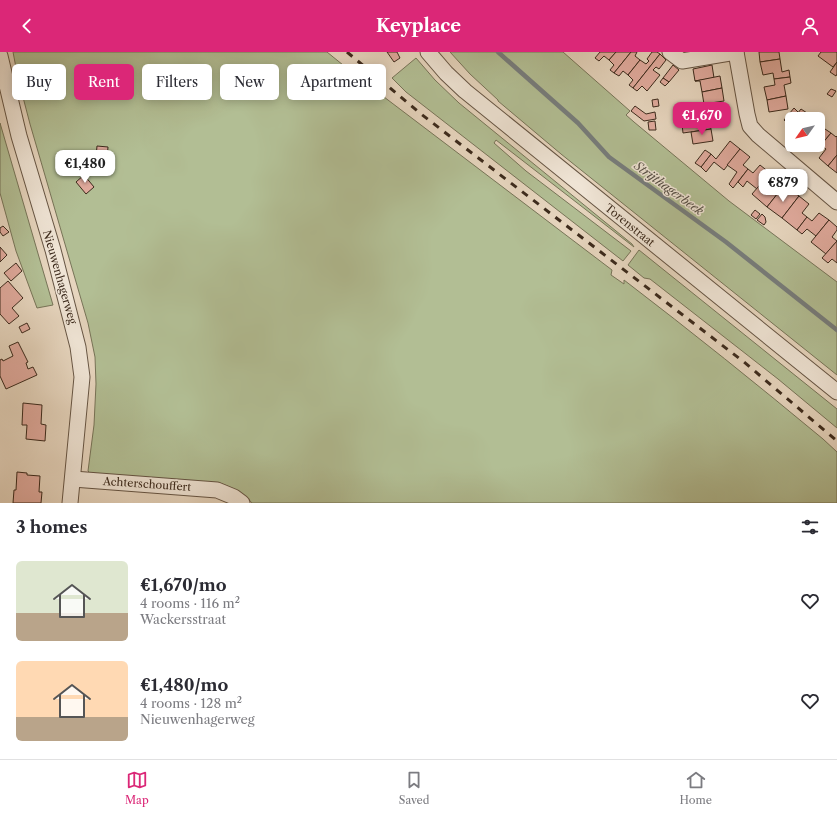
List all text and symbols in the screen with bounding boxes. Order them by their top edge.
icon: back [16,15,38,37]
text: Keyplace [376,15,461,37]
icon: person [799,15,821,37]
chip: Buy [12,64,66,100]
chip: Rent [74,64,134,100]
chip: Filters [142,64,212,100]
chip: New [220,64,279,100]
chip: Apartment [287,64,386,100]
pin: €1,670 [669,102,735,136]
text: €1,670 [682,107,722,123]
north arrow [785,112,825,152]
map controls [785,112,825,152]
pin: €1,480 [52,150,118,184]
text: €1,480 [64,155,106,171]
water label: Strijthagerbeek [631,157,707,219]
pin: €879 [759,169,807,203]
text: €879 [768,174,798,190]
street label: Torenstraat [602,201,658,249]
street label: Nieuwenhagerweg [40,228,80,326]
street label: Achterschouffert [101,474,192,494]
icon: filters [799,516,821,538]
text: 3 homes [16,517,87,537]
text: €1,670/mo [140,575,227,595]
icon: home [48,577,96,625]
icon: heart [799,590,821,612]
text: 4 rooms · 116 m² [140,595,240,611]
text: Wackersstraat [140,611,226,627]
text: €1,480/mo [140,675,228,695]
icon: home [48,677,96,725]
icon: heart [799,690,821,712]
text: 4 rooms · 128 m² [140,695,242,711]
text: Nieuwenhagerweg [140,711,255,727]
tab: Map [125,769,149,807]
tab: Saved [399,769,429,807]
tab: Home [680,769,712,807]

